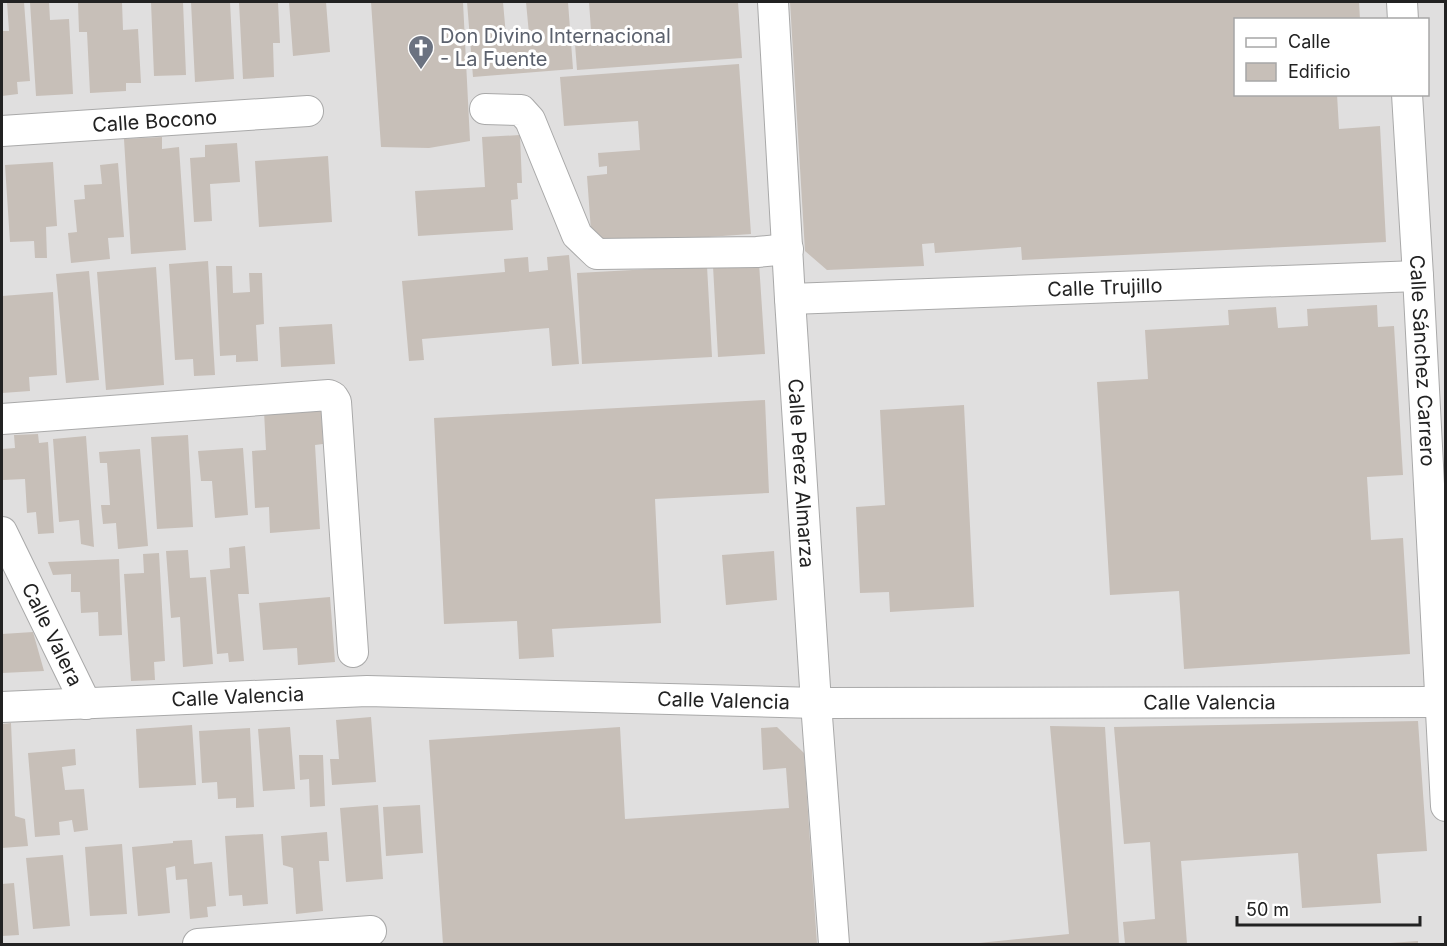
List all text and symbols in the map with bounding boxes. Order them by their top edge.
legend [1234,18,1429,96]
place label: Don Divino Internacional - La Fuente [440,24,671,71]
text: Calle [1288,31,1330,52]
church icon: Don Divino Internacional - La Fuente [406,33,436,71]
text: Edificio [1288,61,1351,82]
street label: Calle Bocono [91,105,218,137]
street label: Calle Sánchez Carrero [1405,254,1440,467]
street label: Calle Trujillo [1047,273,1163,302]
street label: Calle Perez Almarza [783,378,819,569]
street label: Calle Valera [17,579,87,690]
street label: Calle Valencia [171,682,305,712]
street label: Calle Valencia [657,687,790,714]
street label: Calle Valencia [1143,690,1276,714]
scale bar [1237,889,1420,927]
text: 50 m [1246,899,1289,920]

